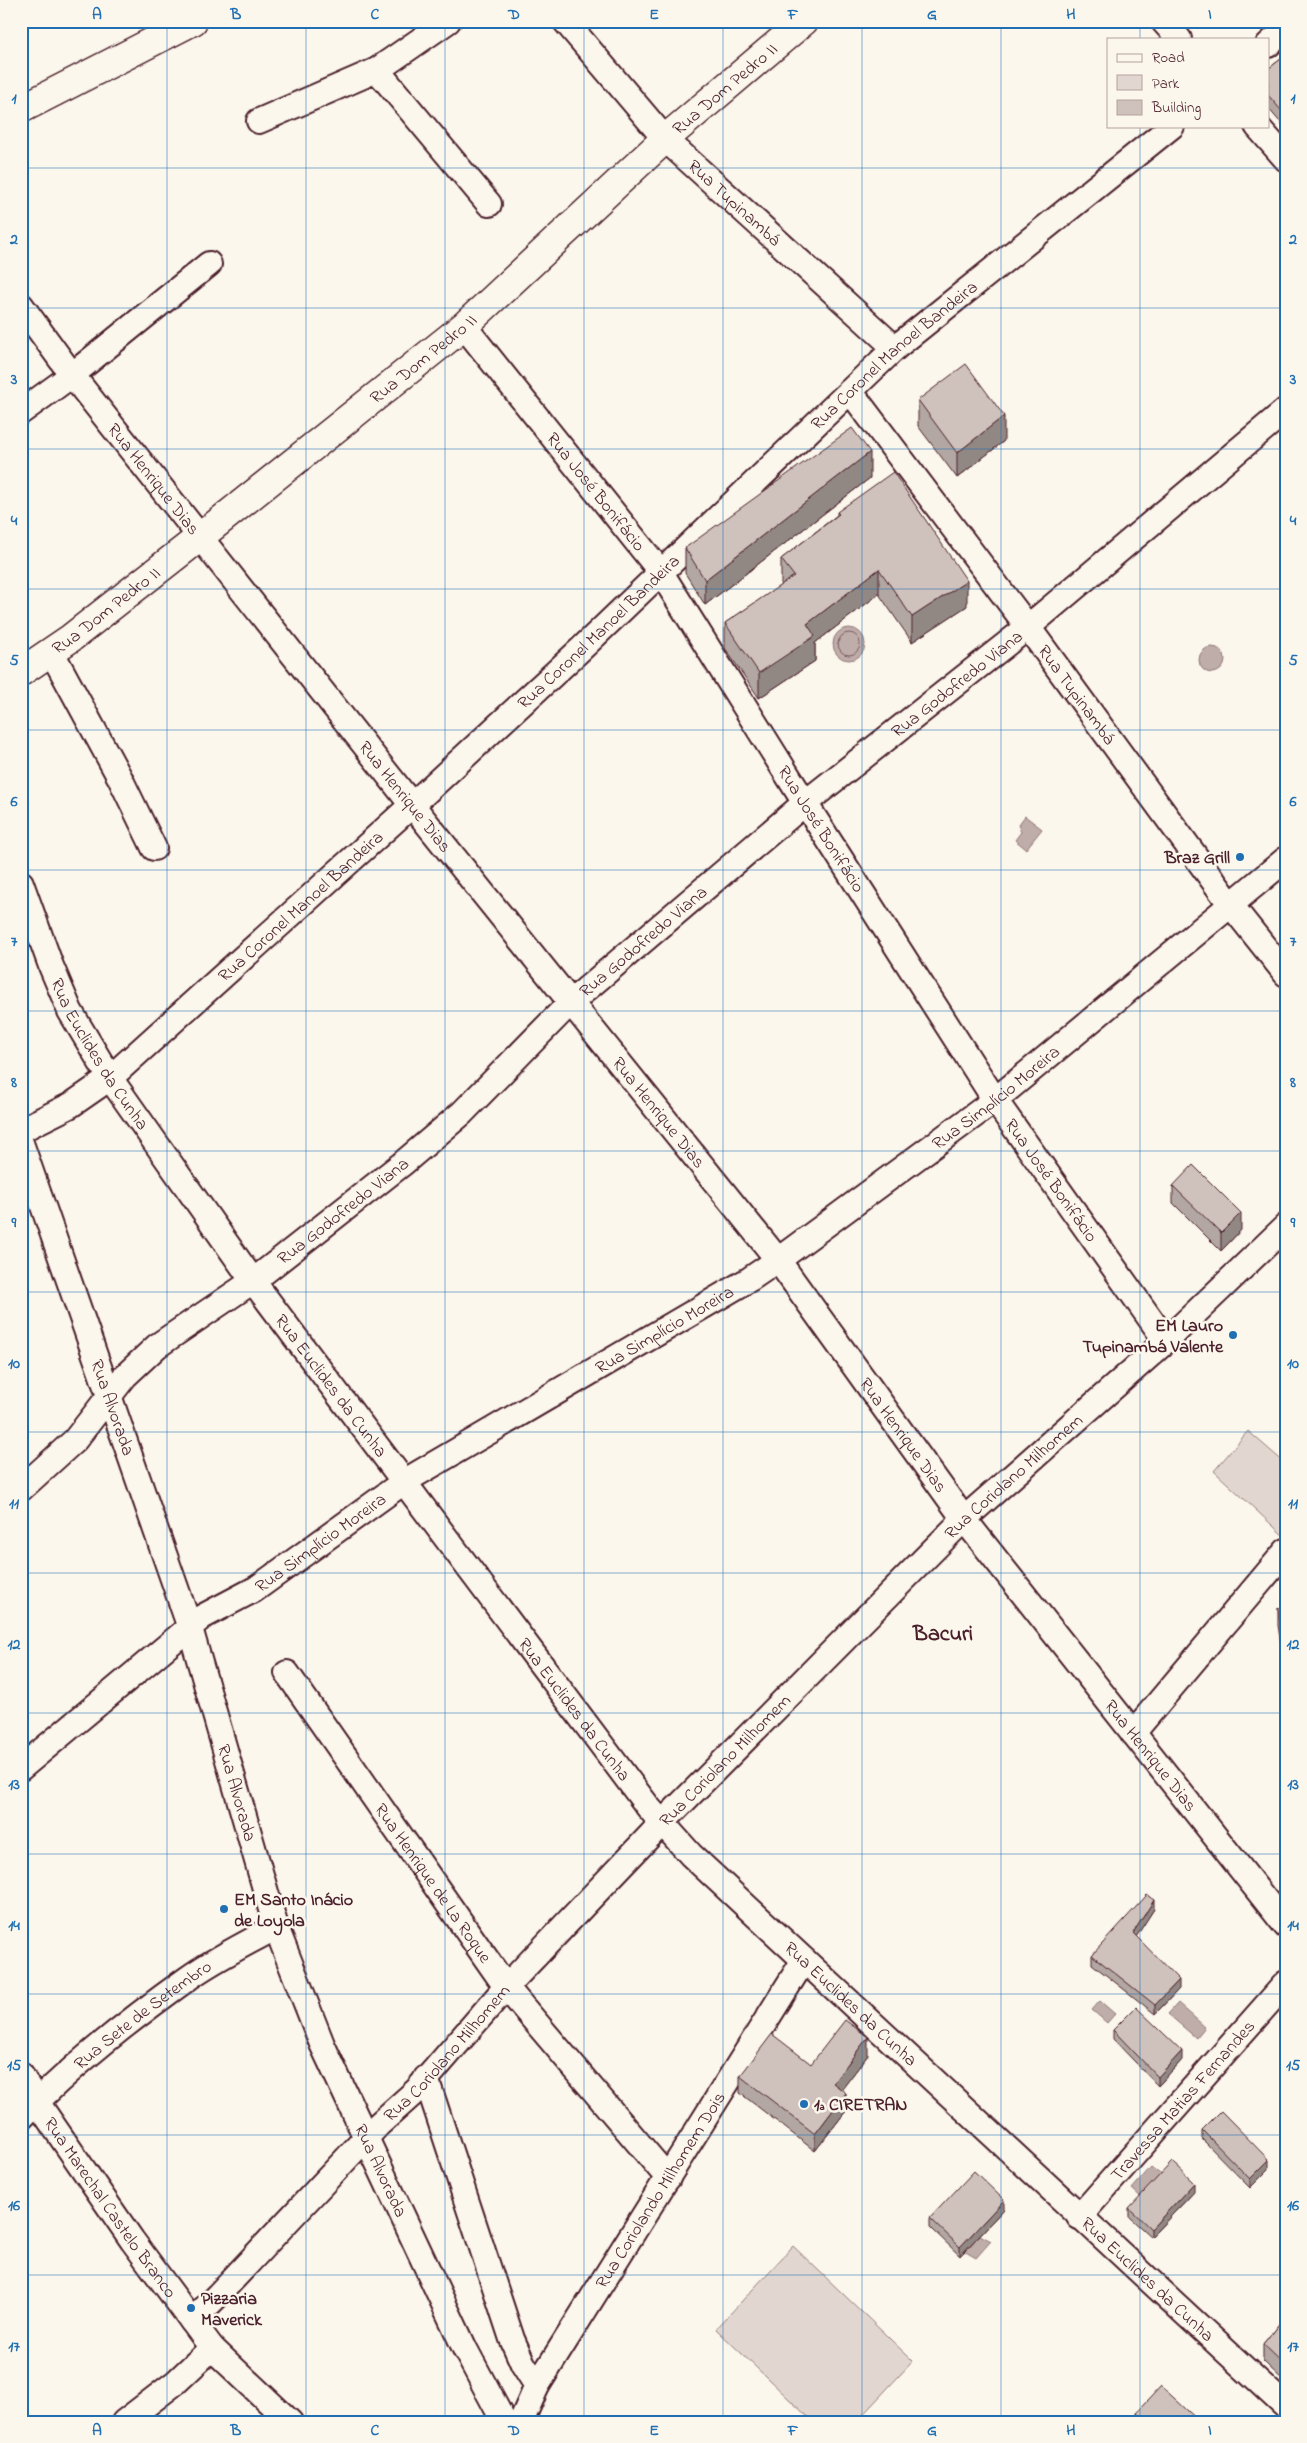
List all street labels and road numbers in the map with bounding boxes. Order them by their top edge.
street label: Rua Dom Pedro II [668,38,784,142]
street label: Rua Tupinambá [681,155,786,253]
street label: Rua Coronel Manoel Bandeira [806,275,984,437]
street label: Rua Dom Pedro II [365,309,484,411]
street label: Rua Henrique Dias [100,419,205,542]
street label: Rua José Bonifácio [539,428,651,558]
street label: Rua Coronel Manoel Bandeira [513,550,687,716]
street label: Rua Dom Pedro II [47,562,167,662]
street label: Rua Godofredo Viana [887,625,1029,745]
street label: Rua Tupinambá [1030,640,1121,751]
street label: Rua Henrique Dias [351,736,457,859]
street label: Rua José Bonifácio [770,761,870,898]
street label: Rua Coronel Manoel Bandeira [213,826,390,989]
street label: Rua Godofredo Viana [574,880,714,1005]
street label: Rua Euclides da Cunha [43,975,154,1136]
street label: Rua Simplício Moreira [927,1040,1067,1157]
street label: Rua Henrique Dias [605,1052,710,1175]
street label: Rua José Bonifácio [997,1114,1103,1248]
street label: Rua Godofredo Viana [273,1152,416,1272]
street label: Rua Simplício Moreira [591,1280,739,1382]
street label: Rua Euclides da Cunha [267,1309,392,1464]
street label: Rua Alvorada [83,1357,140,1460]
street label: Rua Henrique Dias [852,1373,952,1499]
street label: Rua Coriolano Milhomem [940,1409,1090,1546]
street label: Rua Simplício Moreira [250,1487,392,1600]
street label: Rua Euclides da Cunha [511,1633,636,1787]
street label: Rua Coriolano Milhomem [654,1689,798,1834]
street label: Rua Henrique Dias [1097,1695,1202,1818]
street label: Rua Alvorada [209,1742,262,1845]
street label: Rua Henrique de La Roque [367,1799,497,1970]
street label: Rua Euclides da Cunha [777,1936,922,2073]
street label: Rua Sete de Setembro [69,1955,217,2077]
street label: Rua Coriolano Milhomem [379,1980,518,2129]
street label: Travessa Matias Fernandes [1105,2015,1262,2188]
street label: Rua Coriolando Milhomem Dois [590,2087,733,2294]
street label: Rua Marechal Castelo Branco [36,2113,182,2305]
street label: Rua Alvorada [346,2120,412,2222]
street label: Rua Euclides da Cunha [1074,2212,1219,2349]

